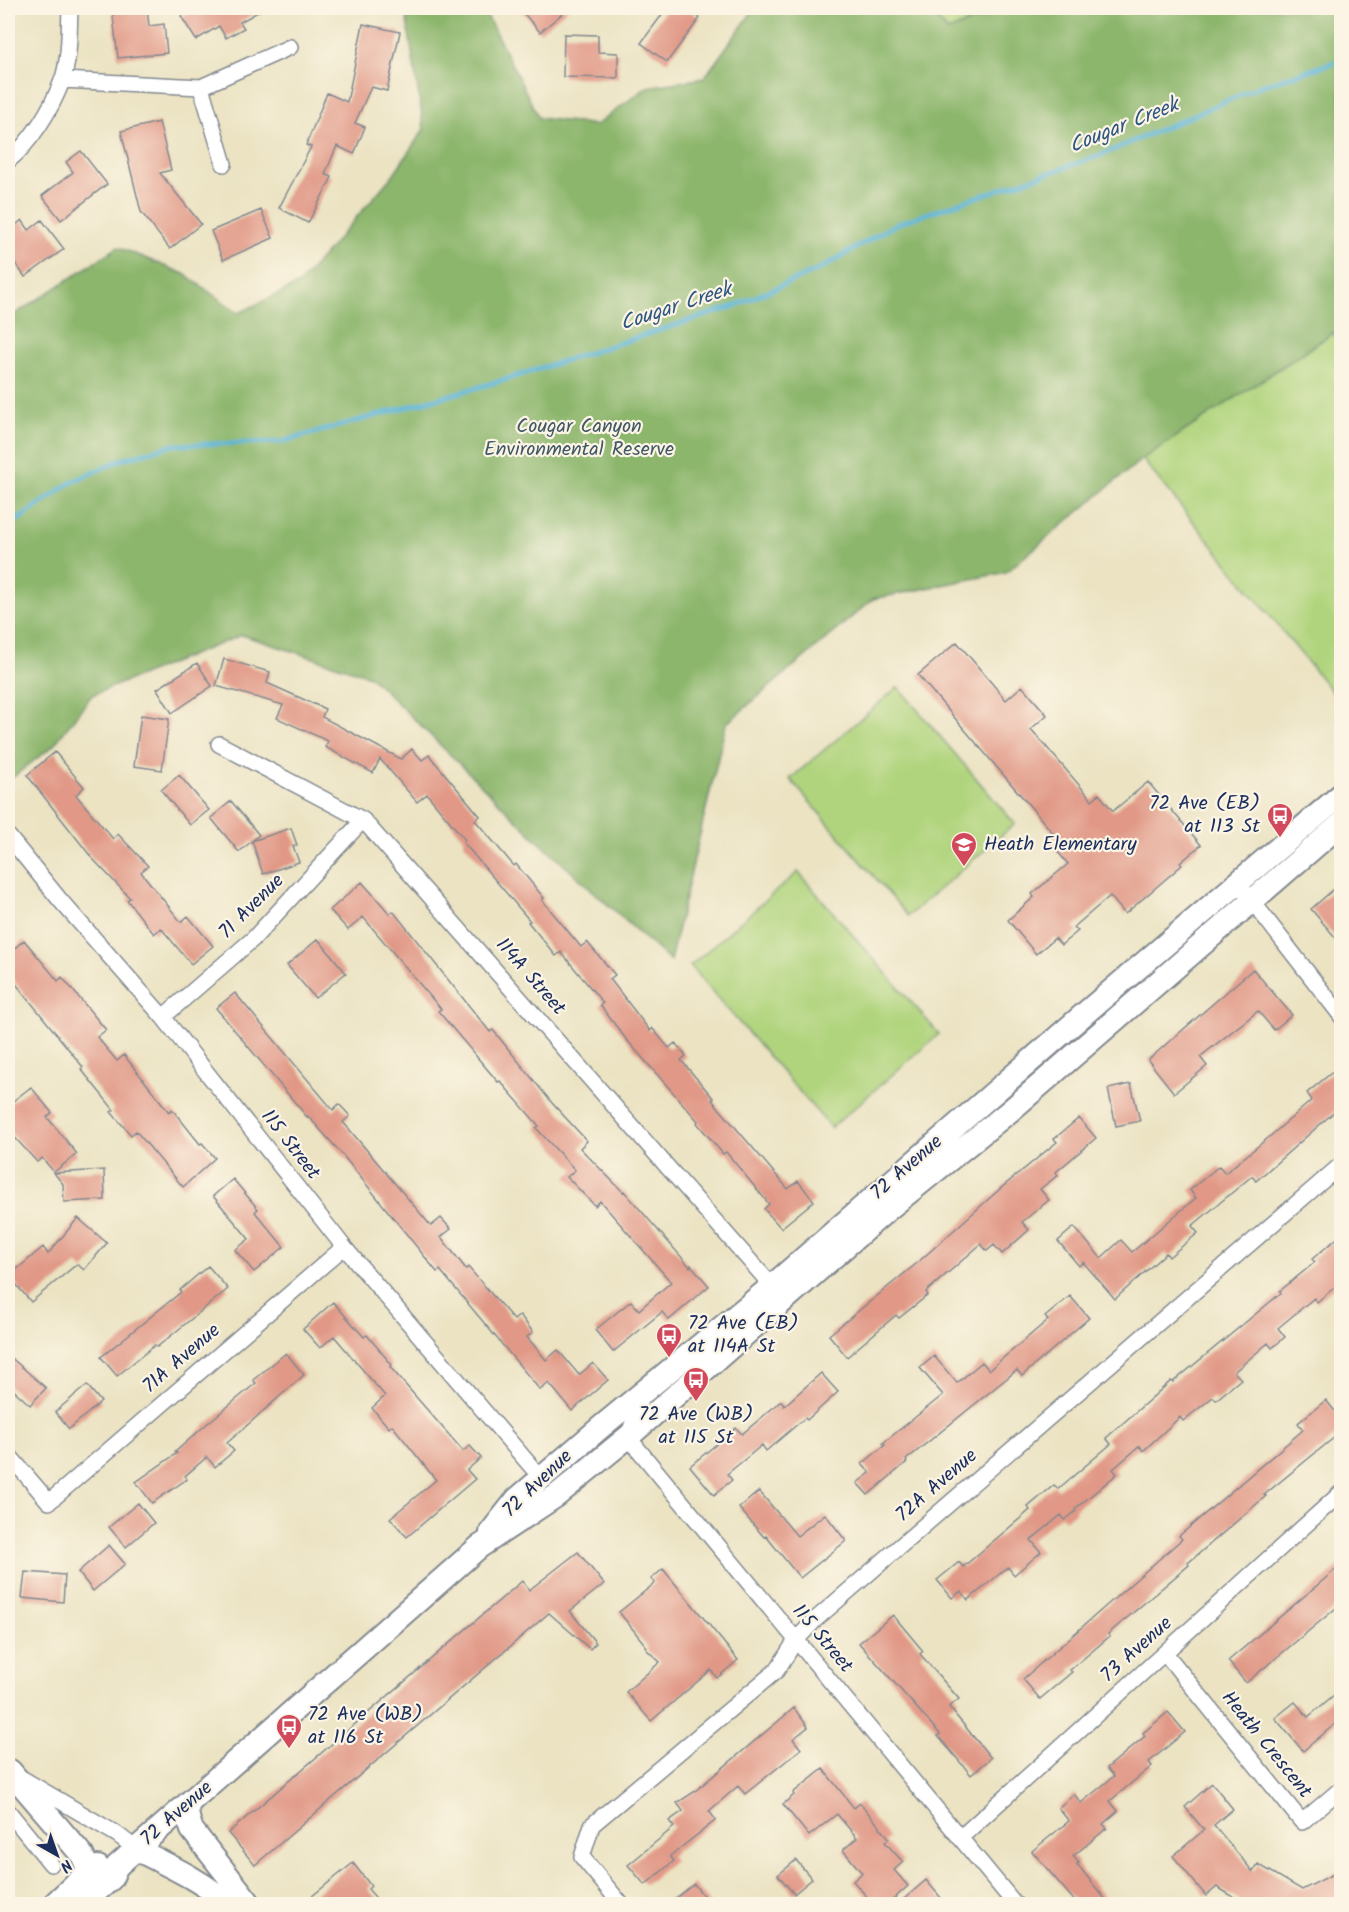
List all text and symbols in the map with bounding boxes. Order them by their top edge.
water label: Cougar Creek [1064,88,1187,163]
water label: Cougar Creek [616,272,739,341]
park label: Cougar Canyon Environmental Reserve [484,411,674,466]
place label: 72 Ave (EB) at 113 St [1149,788,1260,843]
bus stop icon: 72 Ave (EB) at 113 St [1265,801,1295,839]
place label: Heath Elementary [984,829,1137,861]
school or university icon: Heath Elementary [949,830,979,868]
street label: 71 Avenue [212,867,292,947]
street label: 114A Street [487,931,573,1023]
street label: 115 Street [252,1103,328,1187]
street label: 72 Avenue [863,1127,951,1209]
place label: 72 Ave (EB) at 114A St [688,1308,799,1363]
street label: 71A Avenue [136,1316,228,1402]
bus stop icon: 72 Ave (EB) at 114A St [654,1321,684,1359]
bus stop icon: 72 Ave (WB) at 115 St [681,1365,711,1403]
place label: 72 Ave (WB) at 115 St [639,1399,753,1454]
street label: 72A Avenue [889,1441,985,1531]
street label: 72 Avenue [495,1442,581,1526]
street label: 115 Street [783,1597,861,1681]
street label: 73 Avenue [1094,1609,1180,1691]
street label: Heath Crescent [1212,1684,1320,1806]
place label: 72 Ave (WB) at 116 St [308,1699,423,1754]
bus stop icon: 72 Ave (WB) at 116 St [274,1712,304,1750]
street label: 72 Avenue [133,1773,221,1855]
north arrow [27,1825,87,1885]
text: N [54,1853,78,1878]

